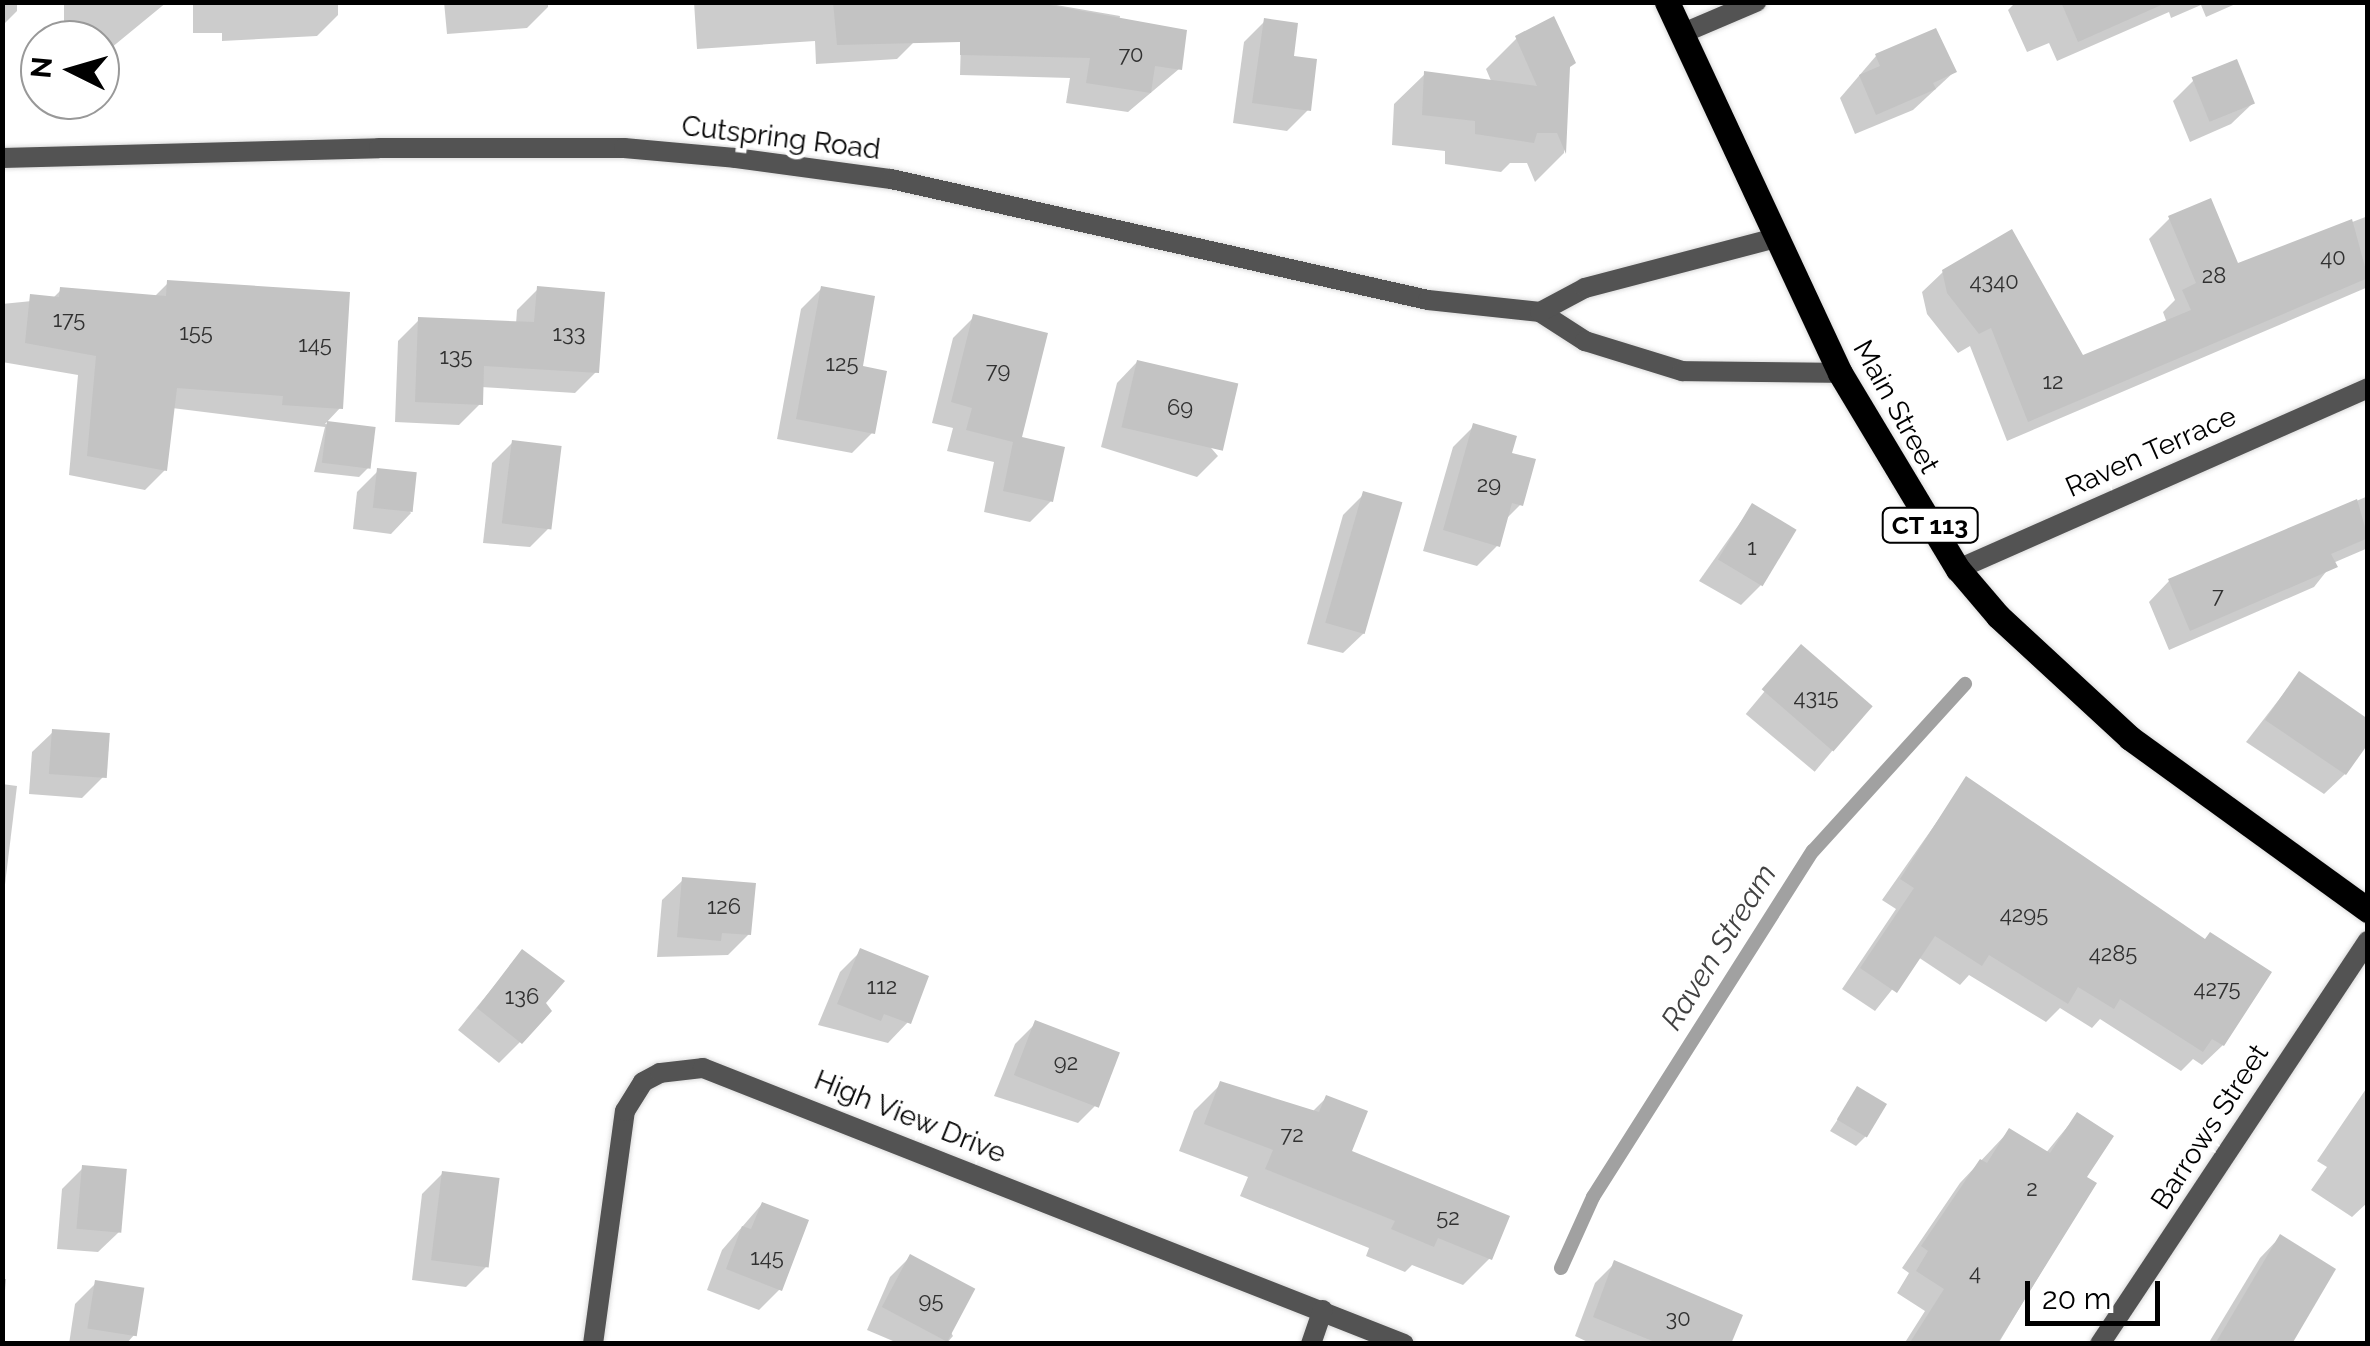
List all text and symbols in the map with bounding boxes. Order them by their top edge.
north arrow [20,20,120,120]
house number: 70 [1118,42,1144,68]
text: N [24,55,59,80]
street label: Cutspring Road [680,109,882,167]
house number: 40 [2320,245,2346,271]
house number: 28 [2202,263,2226,289]
house number: 4340 [1969,269,2019,295]
house number: 175 [53,307,85,333]
house number: 155 [179,320,213,346]
house number: 133 [553,321,585,347]
house number: 145 [298,332,332,358]
street label: Main Street [1846,335,1946,479]
house number: 135 [439,344,473,370]
house number: 125 [826,351,858,377]
house number: 79 [986,358,1010,384]
house number: 12 [2043,369,2063,395]
house number: 69 [1167,395,1193,421]
street label: Raven Terrace [2060,399,2242,505]
house number: 29 [1477,472,1501,498]
road number: CT 113 [1880,505,1980,545]
house number: 1 [1747,535,1757,561]
house number: 7 [2212,583,2224,609]
house number: 4315 [1793,685,1839,711]
water label: Raven Stream [1654,858,1784,1036]
house number: 126 [707,894,741,920]
house number: 4295 [2000,902,2048,928]
house number: 4285 [2089,941,2137,967]
house number: 112 [867,974,897,1000]
house number: 4275 [2194,976,2240,1002]
house number: 136 [505,984,539,1010]
street label: Barrows Street [2144,1038,2276,1216]
house number: 92 [1054,1050,1078,1076]
street label: High View Drive [808,1063,1012,1171]
house number: 72 [1280,1122,1304,1148]
house number: 2 [2026,1176,2038,1202]
house number: 52 [1436,1205,1460,1231]
house number: 145 [750,1245,784,1271]
house number: 4 [1969,1260,1981,1286]
scale bar [2030,1261,2165,1323]
text: 20 m [2042,1281,2111,1316]
house number: 95 [919,1288,943,1314]
house number: 30 [1665,1306,1691,1332]

